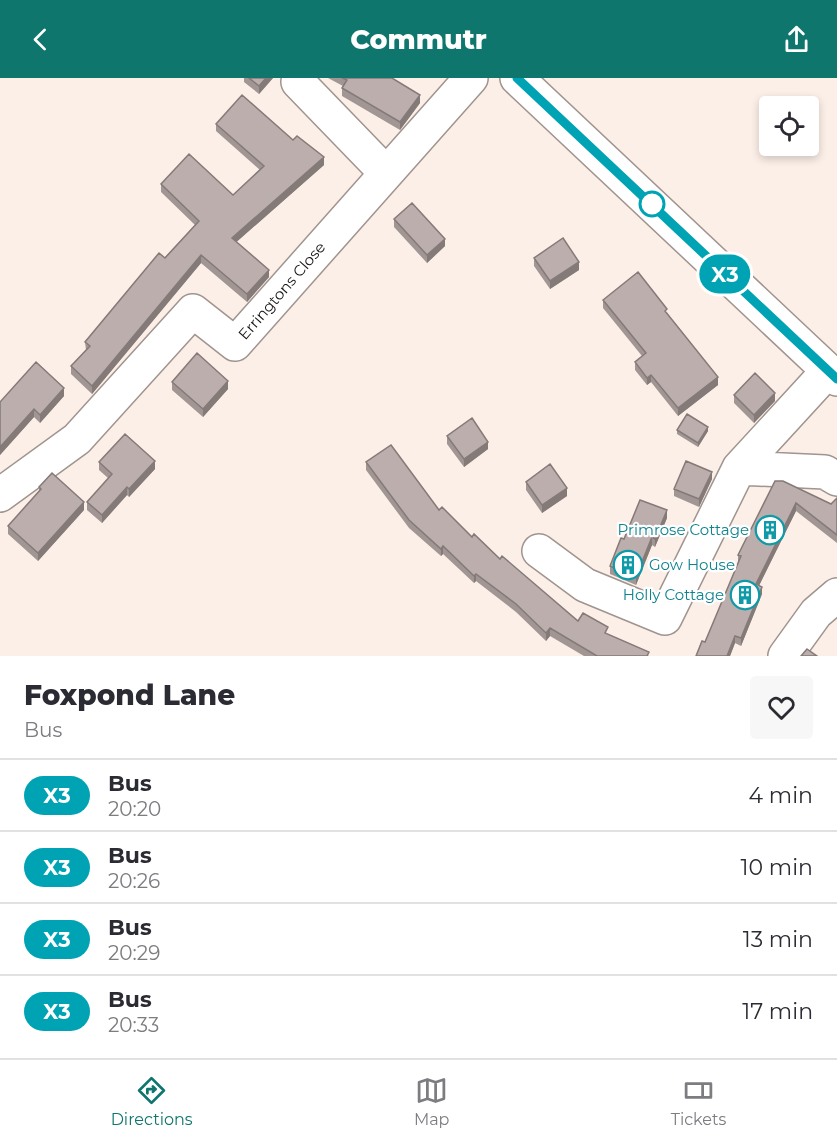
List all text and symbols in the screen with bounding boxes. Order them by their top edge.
icon: back [24,23,57,56]
text: Commutr [350,23,487,56]
icon: share [780,23,813,56]
map controls [759,96,819,156]
button: locate [759,96,819,156]
unlabelled marker [639,191,665,217]
street label: Erringtons Close [234,238,329,343]
line badge: X3 [698,254,752,294]
text: X3 [711,262,739,287]
building icon: Primrose Cottage [754,514,786,546]
place label: Primrose Cottage [618,520,749,539]
building icon: Gow House [612,549,644,581]
place label: Gow House [649,555,735,574]
building icon: Holly Cottage [729,579,761,611]
place label: Holly Cottage [623,585,724,604]
button: heart [750,676,813,739]
text: Foxpond Lane [24,678,235,712]
text: Bus [24,718,62,742]
text: Bus [108,770,152,797]
text: 4 min [749,782,813,809]
text: X3 [43,783,71,808]
text: 20:20 [108,797,161,821]
text: Bus [108,842,152,869]
text: 10 min [741,854,813,881]
text: X3 [43,855,71,880]
text: 20:26 [108,869,160,893]
text: Bus [108,914,152,941]
text: 13 min [743,926,813,953]
text: X3 [43,927,71,952]
text: 20:29 [108,941,160,965]
text: Bus [108,986,152,1013]
text: 17 min [742,998,813,1025]
text: X3 [43,999,71,1024]
text: 20:33 [108,1013,159,1037]
tab: Directions [111,1074,193,1129]
tab: Map [414,1074,449,1129]
tab: Tickets [671,1074,726,1129]

